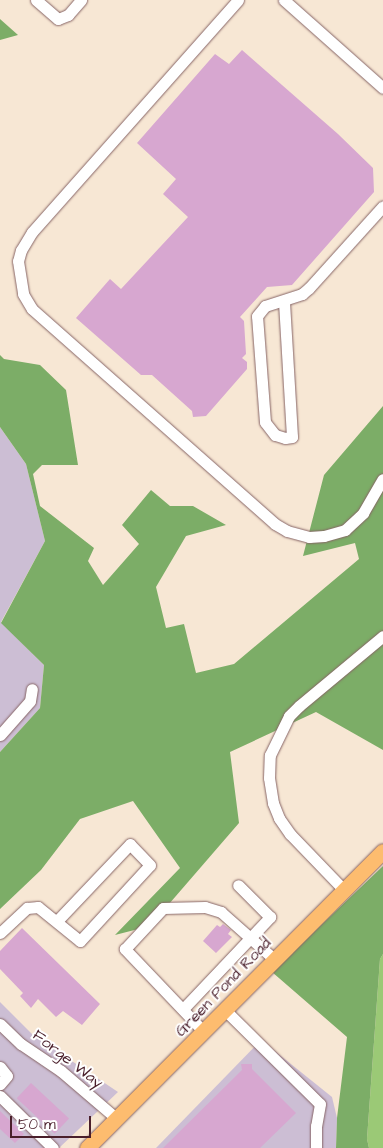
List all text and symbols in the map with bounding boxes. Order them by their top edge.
street label: Green Pond Road [171,934,275,1040]
street label: Forge Way [29,1026,107,1092]
scale bar [12,1106,94,1138]
text: 50 m [18,1114,56,1135]

